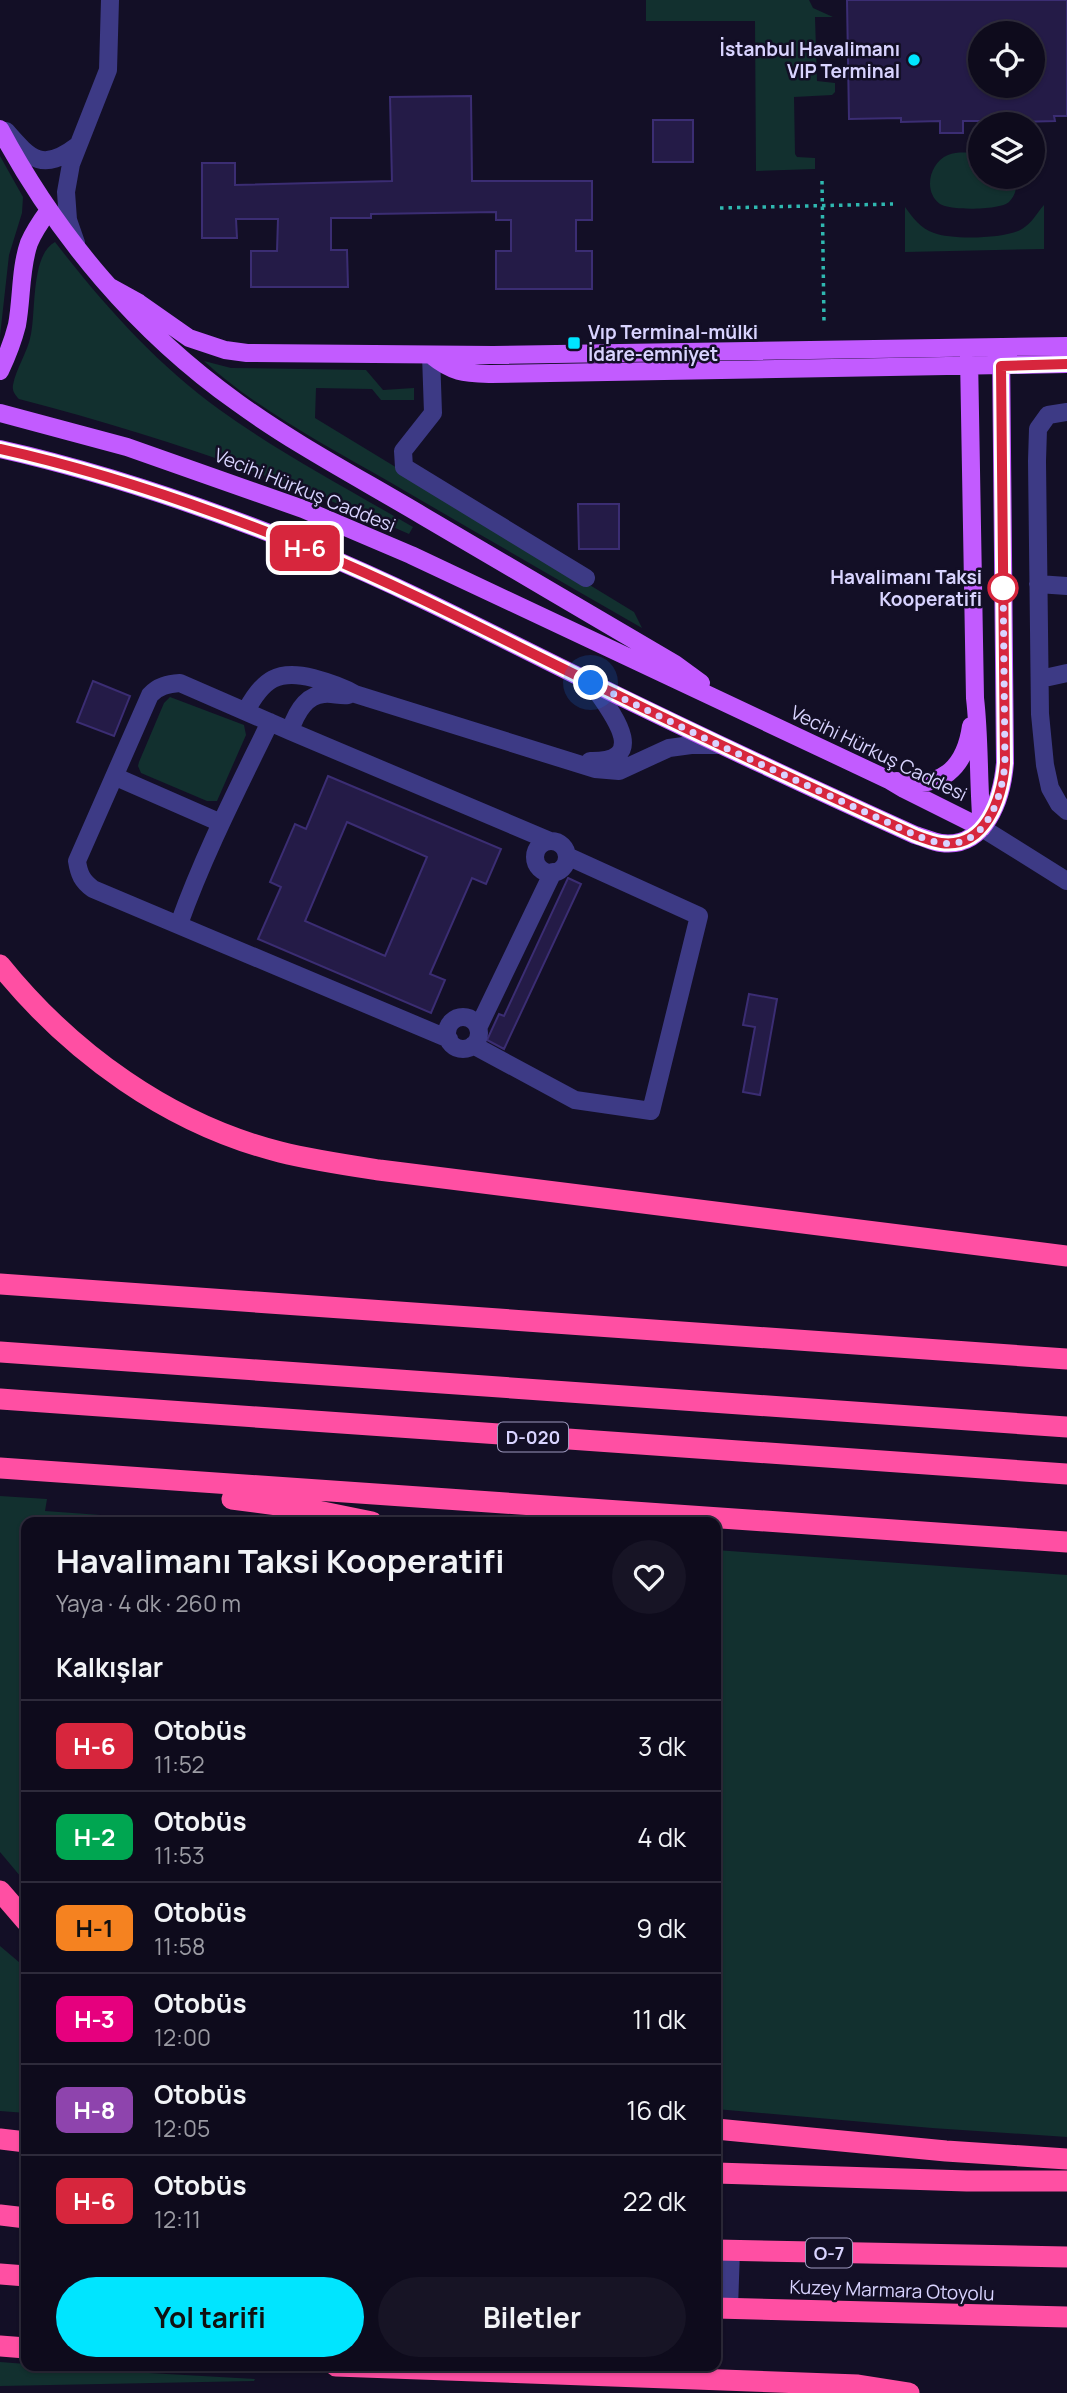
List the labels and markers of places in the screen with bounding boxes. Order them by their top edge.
place label: İstanbul Havalimanı VIP Terminal [720,36,900,84]
marker: İstanbul Havalimanı VIP Terminal [906,52,922,68]
place label: Vıp Terminal-mülki İdare-emniyet [588,319,758,367]
marker: Vıp Terminal-mülki İdare-emniyet [566,335,582,351]
place label: Havalimanı Taksi Kooperatifi [830,564,982,612]
marker: Havalimanı Taksi Kooperatifi [988,573,1018,603]

